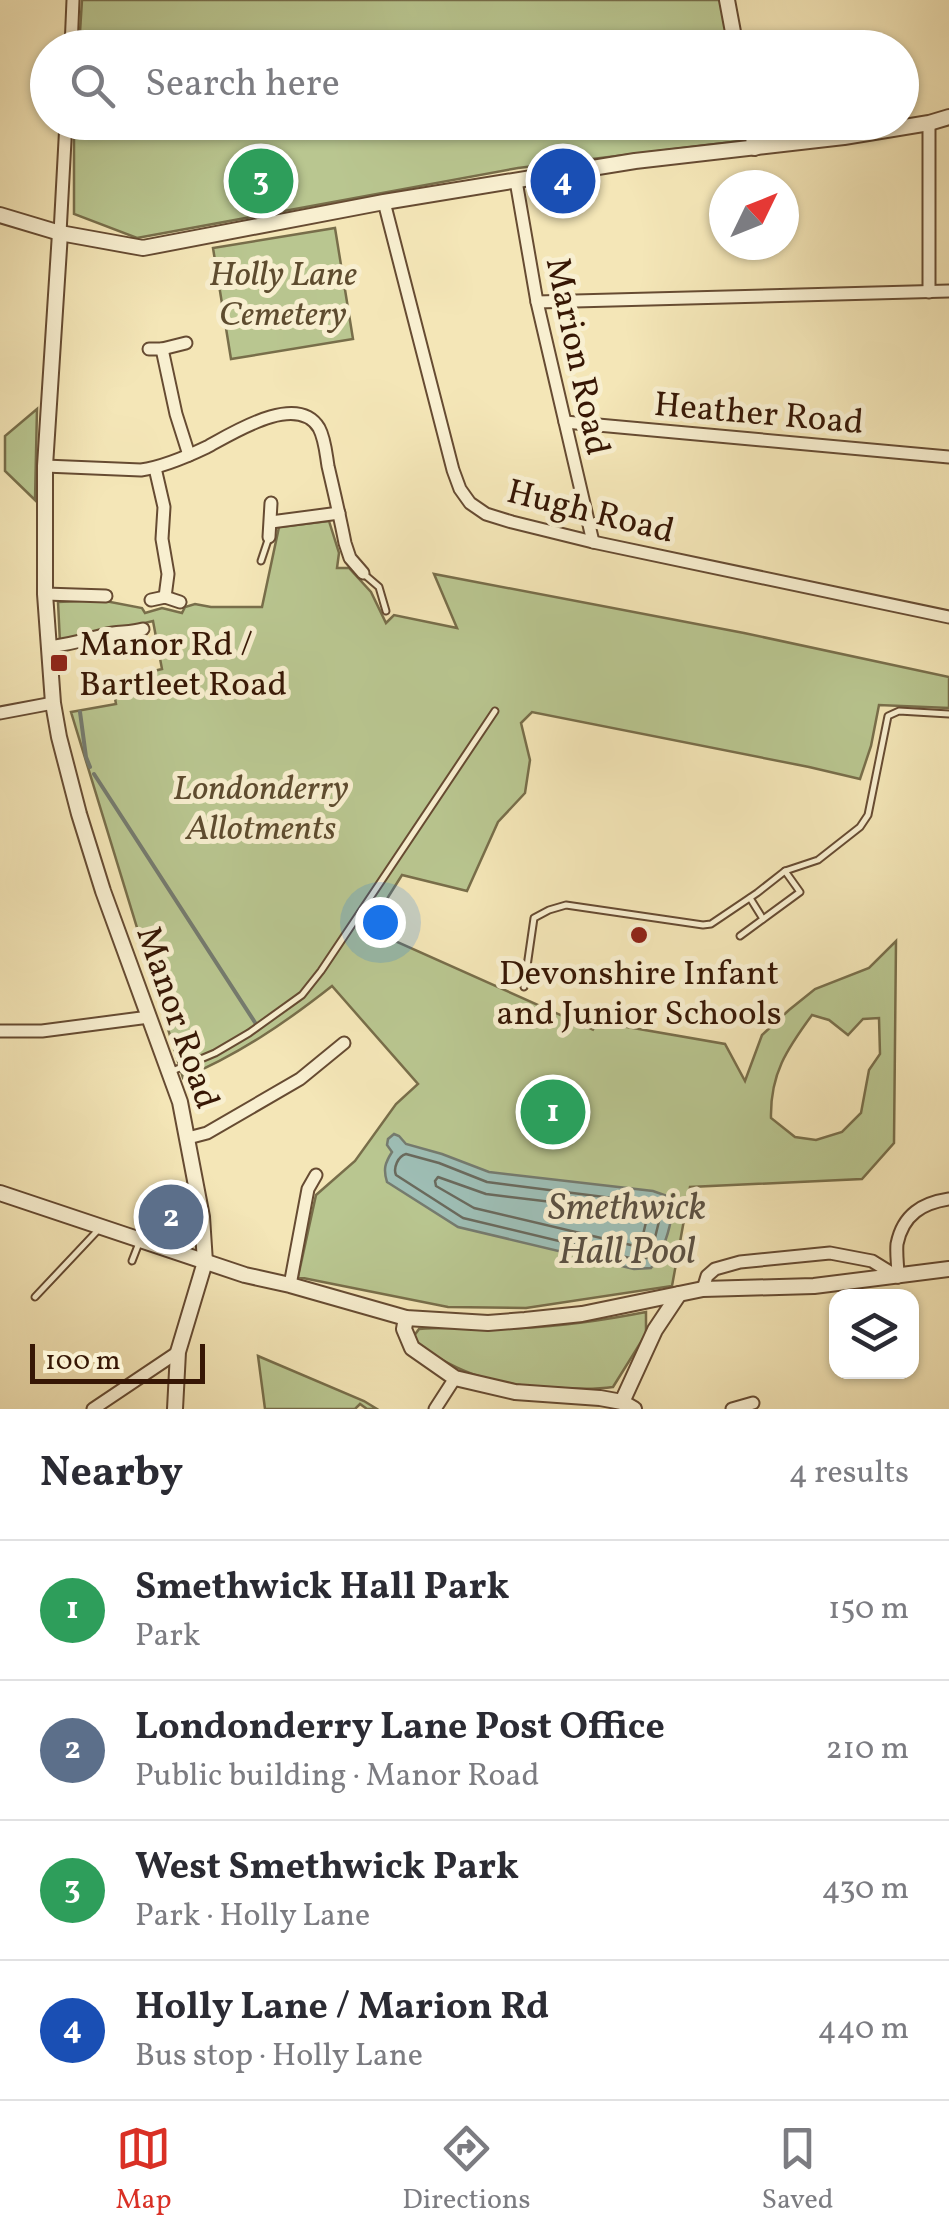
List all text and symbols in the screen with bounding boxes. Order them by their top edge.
search box [30,30,919,140]
icon: search [65,58,120,113]
text: Search here [145,59,340,112]
pin: 3 [228,144,294,218]
pin: 4 [530,144,596,218]
north arrow [709,170,799,260]
park label: Holly Lane Cemetery [209,252,357,340]
street label: Marion Road [532,253,620,460]
street label: Heather Road [652,382,866,448]
street label: Hugh Road [502,469,679,557]
place label: Manor Rd / Bartleet Road [79,622,287,710]
marker: Manor Rd / Bartleet Road [48,652,70,674]
park label: Londonderry Allotments [173,766,349,854]
your location [355,897,406,948]
street label: Manor Road [123,920,230,1116]
marker: Devonshire Infant and Junior Schools [628,924,650,946]
place label: Devonshire Infant and Junior Schools [496,951,782,1039]
pin: 1 [520,1074,586,1150]
pin: 2 [138,1180,204,1254]
water label: Smethwick Hall Pool [548,1183,706,1280]
map controls [829,1289,919,1379]
button: layers [829,1289,919,1379]
scale bar [30,1339,205,1384]
text: 100 m [45,1342,120,1381]
text: Nearby [40,1445,183,1504]
text: 4 results [789,1452,909,1496]
text: Smethwick Hall Park [135,1562,510,1615]
text: 1 [66,1588,79,1632]
text: 150 m [828,1588,909,1632]
text: Park [135,1615,200,1659]
text: Londonderry Lane Post Office [135,1702,665,1755]
text: 2 [64,1728,81,1772]
text: 210 m [825,1728,909,1772]
text: Public building · Manor Road [135,1755,540,1799]
text: West Smethwick Park [135,1842,519,1895]
text: 3 [64,1868,81,1912]
text: 430 m [821,1868,909,1912]
text: Park · Holly Lane [135,1895,370,1939]
text: Holly Lane / Marion Rd [135,1982,549,2035]
text: 4 [63,2008,82,2052]
text: 440 m [817,2008,909,2052]
text: Bus stop · Holly Lane [135,2035,423,2079]
tab: Map [115,2121,171,2220]
tab: Directions [402,2121,531,2220]
tab: Saved [761,2121,834,2220]

